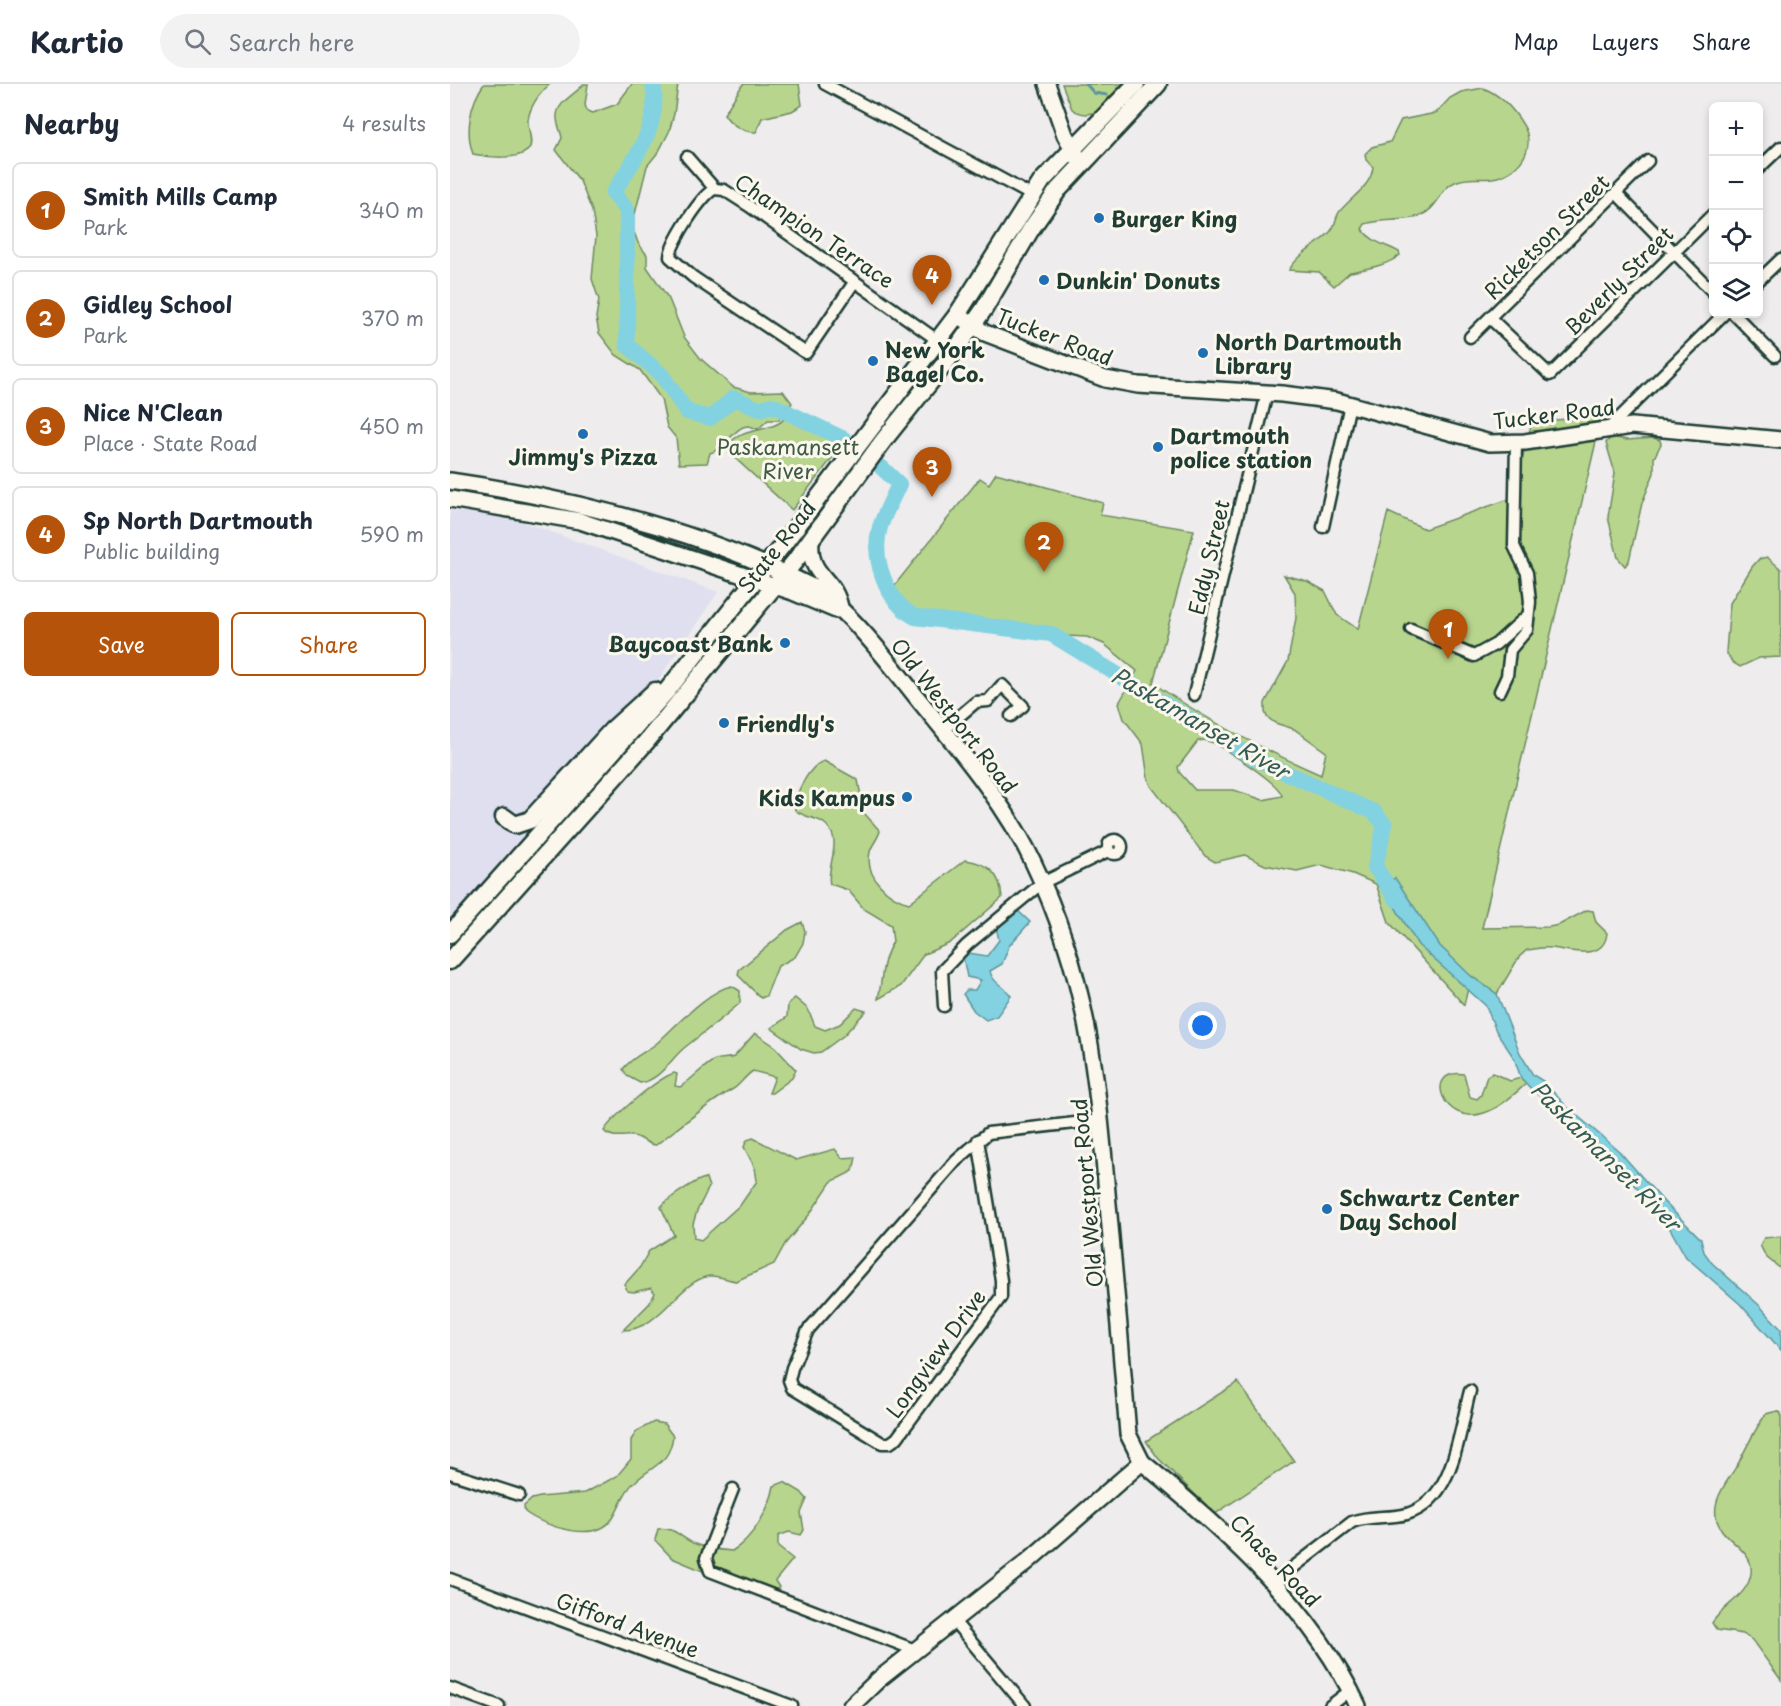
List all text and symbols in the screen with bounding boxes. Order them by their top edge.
search box [160,14,580,68]
text: Kartio [30,20,124,63]
icon: search [181,25,214,58]
text: Search here [229,25,354,58]
text: Map [1514,25,1558,57]
text: Layers [1591,25,1659,57]
text: Share [1692,25,1751,57]
map controls [1709,102,1763,318]
button: + [1709,102,1763,156]
text: Nearby [24,104,119,143]
text: 4 results [342,108,426,138]
button: − [1709,156,1763,210]
street label: Champion Terrace [729,165,901,295]
street label: Ricketson Street [1476,166,1616,306]
text: Smith Mills Camp [83,179,278,212]
text: 1 [41,195,50,225]
text: 340 m [359,195,424,225]
place label: Burger King [1111,202,1237,234]
button: locate [1709,210,1763,264]
marker: Burger King [1092,211,1106,225]
text: Park [83,212,128,242]
street label: Beverly Street [1556,218,1680,342]
pin: 4 [912,256,952,305]
place label: Dunkin' Donuts [1056,264,1220,296]
button: layers [1709,264,1763,318]
marker: Dunkin' Donuts [1037,273,1051,287]
text: Gidley School [83,287,232,320]
street label: Tucker Road [992,299,1118,373]
text: 2 [38,303,53,333]
text: 370 m [361,303,424,333]
text: Park [83,320,128,350]
place label: North Dartmouth Library [1215,325,1402,381]
place label: New York Bagel Co. [885,333,985,389]
marker: North Dartmouth Library [1196,346,1210,360]
marker: New York Bagel Co. [866,354,880,368]
street label: Tucker Road [1491,390,1617,436]
text: Nice N'Clean [83,395,223,428]
text: 3 [39,411,52,441]
text: 450 m [359,411,424,441]
place label: Dartmouth police station [1170,419,1312,475]
marker: Jimmy's Pizza [576,427,590,441]
text: Place · State Road [83,428,258,458]
park label: Paskamansett River [717,430,859,486]
place label: Jimmy's Pizza [508,440,658,472]
marker: Dartmouth police station [1151,440,1165,454]
pin: 3 [912,448,952,497]
street label: State Road [729,492,823,600]
street label: Eddy Street [1179,496,1237,618]
text: Sp North Dartmouth [83,503,313,536]
text: 4 [39,519,52,549]
text: 590 m [360,519,424,549]
pin: 2 [1024,522,1064,572]
text: Public building [83,536,220,566]
pin: 1 [1428,610,1468,659]
button: Save [24,612,219,676]
button: Share [231,612,426,676]
place label: Baycoast Bank [608,627,773,659]
street label: Old Westport Road [884,630,1026,800]
marker: Baycoast Bank [778,636,792,650]
water label: Paskamanset River [1106,658,1299,788]
place label: Friendly's [736,707,834,739]
marker: Friendly's [717,716,731,730]
place label: Kids Kampus [759,781,895,813]
marker: Kids Kampus [900,790,914,804]
your location [1188,1011,1217,1040]
water label: Paskamanset River [1525,1073,1692,1240]
street label: Old Westport Road [1062,1097,1110,1289]
place label: Schwartz Center Day School [1339,1181,1519,1237]
marker: Schwartz Center Day School [1320,1202,1334,1216]
street label: Longview Drive [877,1282,993,1424]
street label: Chase Road [1223,1506,1329,1614]
street label: Gifford Avenue [552,1583,704,1665]

